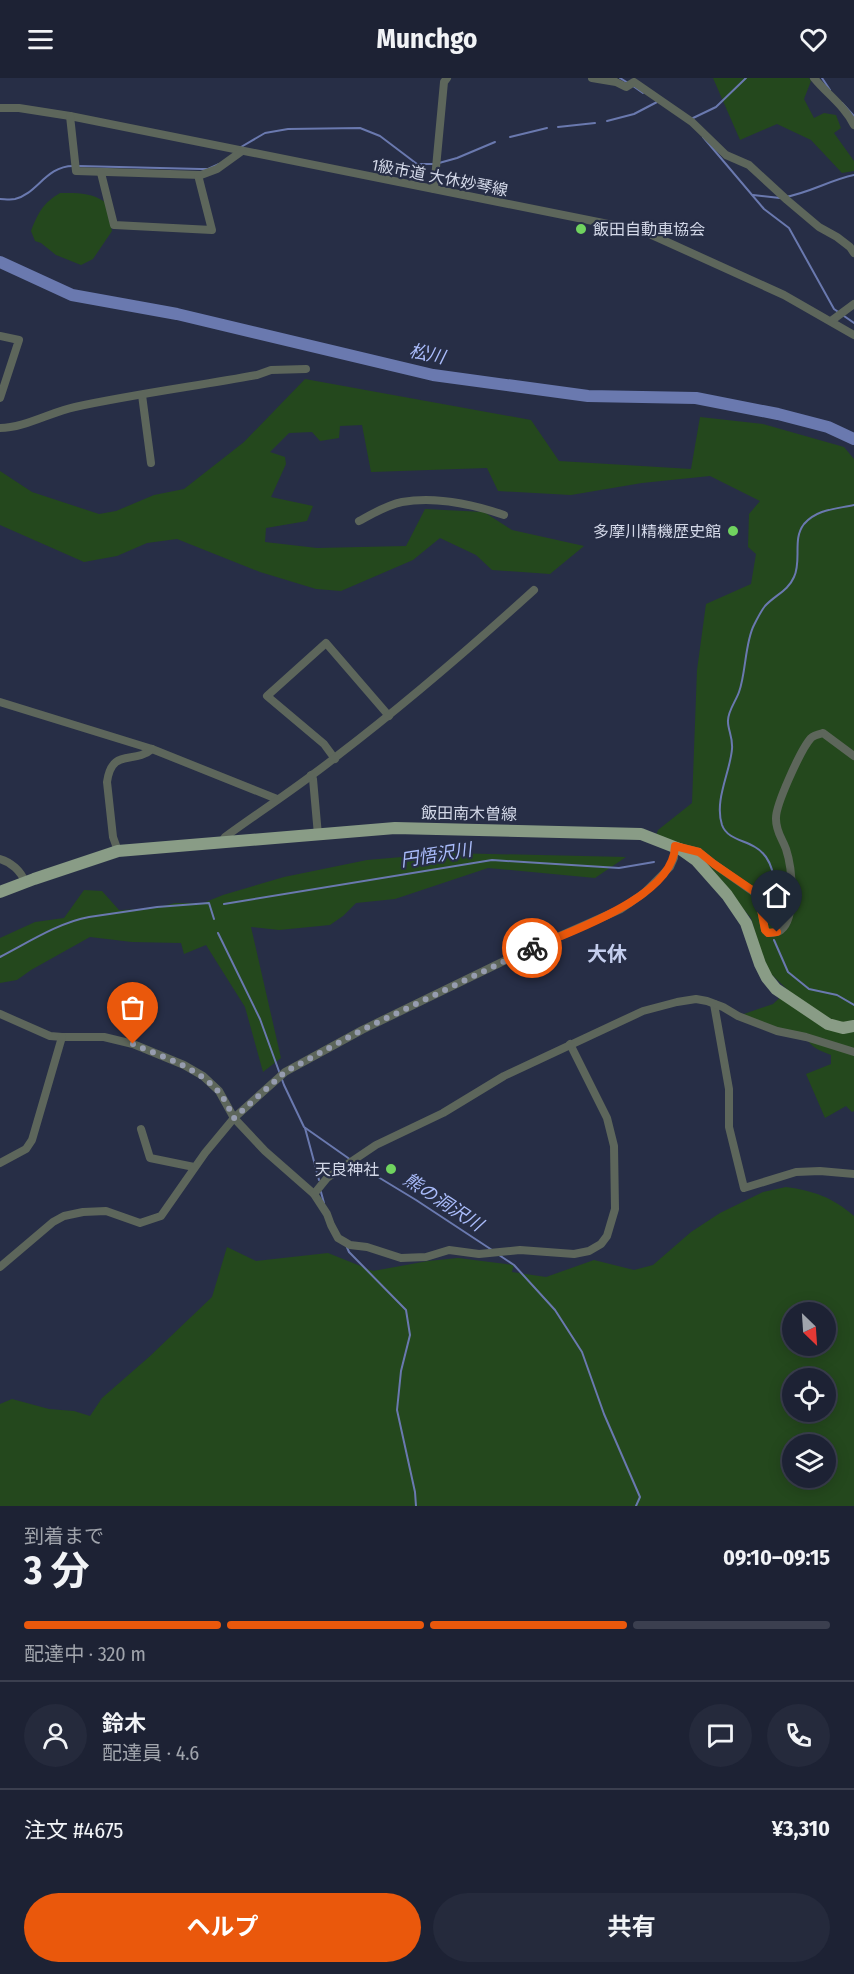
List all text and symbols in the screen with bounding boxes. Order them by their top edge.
icon: menu [24,23,57,56]
text: Munchgo [377,23,477,55]
icon: heart [797,23,830,56]
street label: 1級市道 大休妙琴線 [370,155,509,200]
place label: 飯田自動車協会 [593,220,705,239]
marker: 飯田自動車協会 [574,222,588,236]
water label: 松川 [407,339,449,369]
place label: 多摩川精機歴史館 [593,522,721,541]
marker: 多摩川精機歴史館 [726,524,740,538]
street label: 飯田南木曽線 [421,803,517,824]
water label: 円悟沢川 [399,838,475,871]
pin [751,870,802,932]
icon: home [760,879,793,912]
courier [502,918,562,978]
icon: bike [516,932,549,965]
district label: 大休 [587,942,627,966]
pin [107,982,158,1044]
icon: bag [116,991,149,1024]
place label: 天良神社 [315,1160,379,1179]
marker: 天良神社 [384,1162,398,1176]
water label: 熊の洞沢川 [399,1168,488,1237]
north arrow [782,1302,836,1356]
map controls [782,1302,836,1488]
button: locate [782,1368,836,1422]
button: layers [782,1434,836,1488]
text: 到着まで [24,1524,104,1548]
text: 09:10–09:15 [723,1544,830,1571]
text: 3 分 [24,1548,90,1594]
text: 配達中 · 320 m [24,1642,146,1666]
button: person [24,1704,87,1767]
button: chat [689,1704,752,1767]
button: phone [767,1704,830,1767]
text: 鈴木 [102,1710,146,1737]
text: 配達員 · 4.6 [102,1741,199,1765]
text: ¥3,310 [772,1815,830,1842]
text: 注文 #4675 [24,1817,123,1844]
button: ヘルプ [24,1893,421,1962]
button: 共有 [433,1893,830,1962]

